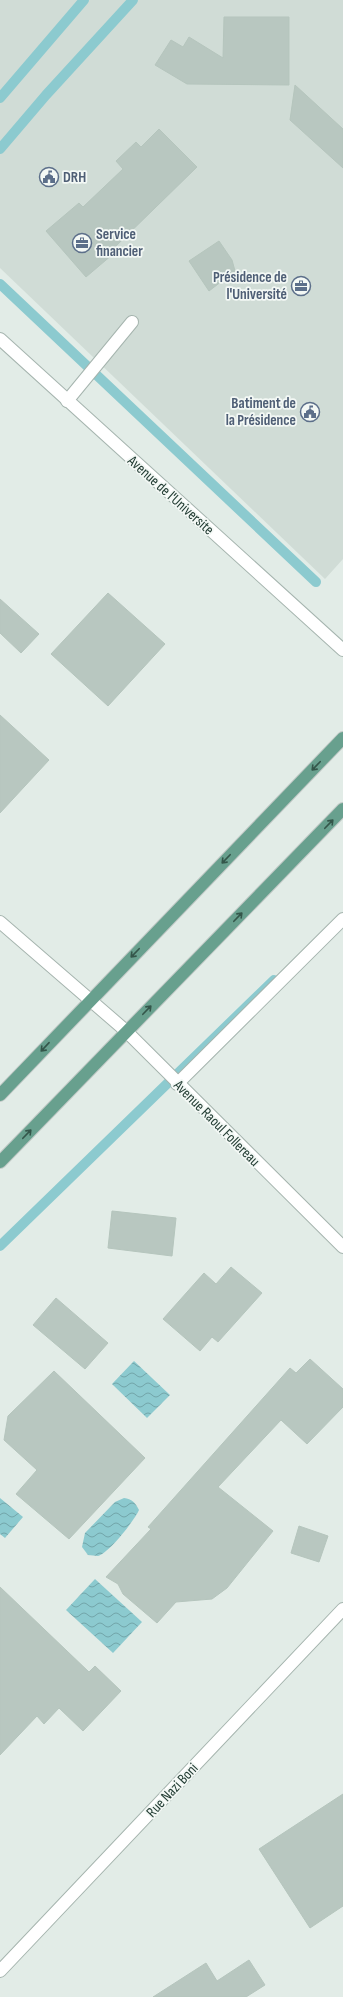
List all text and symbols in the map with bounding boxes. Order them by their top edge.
public building icon: DRH [38,166,60,188]
place label: DRH [63,168,86,187]
place label: Service financier [96,225,143,261]
office icon: Service financier [71,232,93,254]
place label: Présidence de l'Université [213,268,287,304]
office icon: Présidence de l'Université [290,275,312,297]
place label: Batiment de la Présidence [226,394,296,430]
public building icon: Batiment de la Présidence [299,401,321,423]
street label: Avenue de l'Universite [123,451,218,539]
one-way arrow [311,761,321,771]
one-way arrow [324,819,333,829]
one-way arrow [221,854,230,864]
one-way arrow [233,912,243,922]
one-way arrow [130,948,140,958]
one-way arrow [142,1005,152,1015]
one-way arrow [41,1042,50,1052]
street label: Avenue Raoul Follereau [169,1075,264,1171]
one-way arrow [22,1129,32,1139]
street label: Rue Nazi Boni [142,1759,203,1822]

